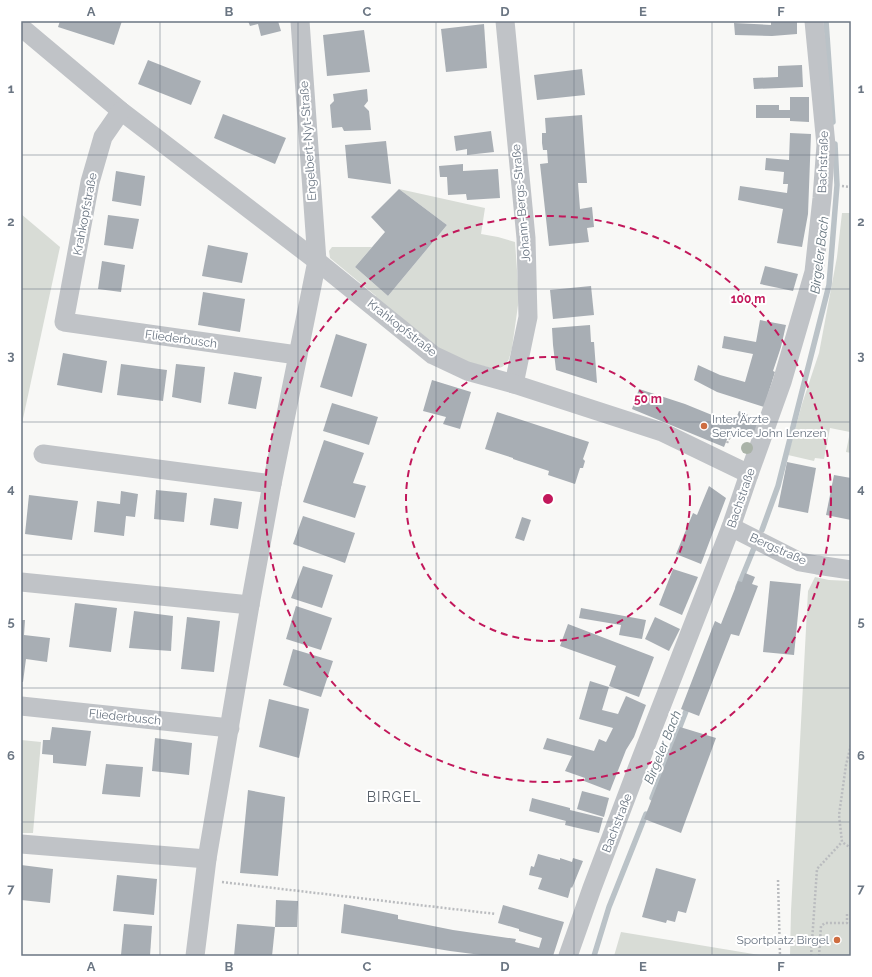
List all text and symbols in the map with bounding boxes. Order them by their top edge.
text: A [87,4,96,19]
text: B [225,4,234,19]
text: C [363,4,372,19]
text: D [500,4,510,19]
text: E [639,4,647,19]
text: F [777,4,785,19]
text: 1 [8,81,15,96]
street label: Engelbert-Nyt-Straße [297,81,319,201]
text: 1 [858,81,865,96]
street label: Bachstraße [815,131,831,193]
street label: Johann-Bergs-Straße [509,143,533,263]
street label: Krahkopfstraße [70,171,100,257]
text: 2 [7,214,15,229]
text: 2 [857,214,865,229]
water label: Birgeler Bach [807,215,832,295]
text: 100 m [731,292,765,306]
street label: Krahkopfstraße [365,297,439,359]
street label: Fliederbusch [144,327,218,351]
text: 3 [7,348,15,363]
text: 3 [857,348,865,363]
text: 50 m [634,392,662,406]
place label: Inter Ärzte Service John Lenzen [712,412,826,440]
marker: Inter Ärzte Service John Lenzen [699,421,709,431]
street label: Bachstraße [724,466,758,530]
text: 4 [7,481,15,496]
text: 4 [857,481,865,496]
centre of rings [541,492,555,506]
street label: Bergstraße [747,530,809,568]
text: 5 [7,614,15,629]
text: 5 [857,614,865,629]
street label: Fliederbusch [88,706,162,728]
water label: Birgeler Bach [641,708,684,786]
text: 6 [7,748,15,763]
text: 6 [857,748,865,763]
district label: BIRGEL [367,789,421,805]
street label: Bachstraße [599,791,635,855]
text: 7 [7,881,15,896]
text: 7 [857,881,865,896]
place label: Sportplatz Birgel [736,933,830,947]
marker: Sportplatz Birgel [832,935,842,945]
text: A [87,959,96,974]
text: B [225,959,234,974]
text: C [363,959,372,974]
text: D [500,959,510,974]
text: E [639,959,647,974]
text: F [777,959,785,974]

